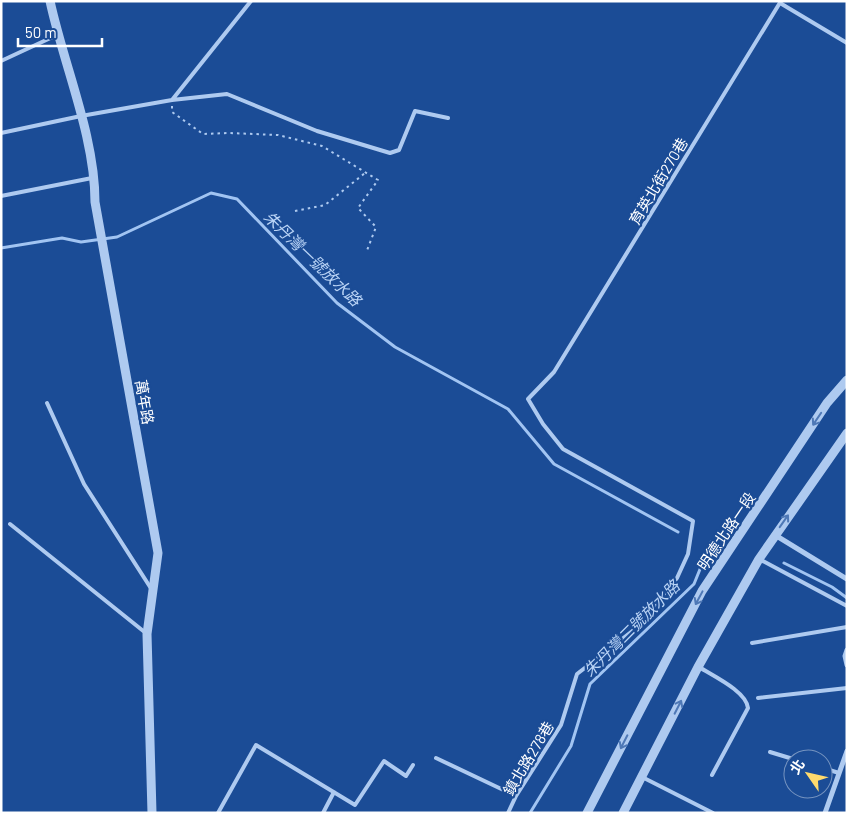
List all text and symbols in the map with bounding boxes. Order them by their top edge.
scale bar [18,15,101,47]
text: 50 m [25,23,57,41]
street label: 育英北街270巷 [625,134,691,228]
water label: 朱丹灣一號放水路 [260,207,367,311]
street label: 萬年路 [132,378,158,426]
one-way arrow [811,411,821,425]
street label: 明德北路一段 [693,489,759,573]
one-way arrow [779,514,789,528]
water label: 朱丹灣二號放水路 [579,575,684,680]
one-way arrow [693,590,703,605]
one-way arrow [673,700,683,715]
street label: 鎮北路278巷 [499,718,557,798]
one-way arrow [619,735,629,750]
north arrow [783,749,833,799]
text: 北 [786,756,808,777]

